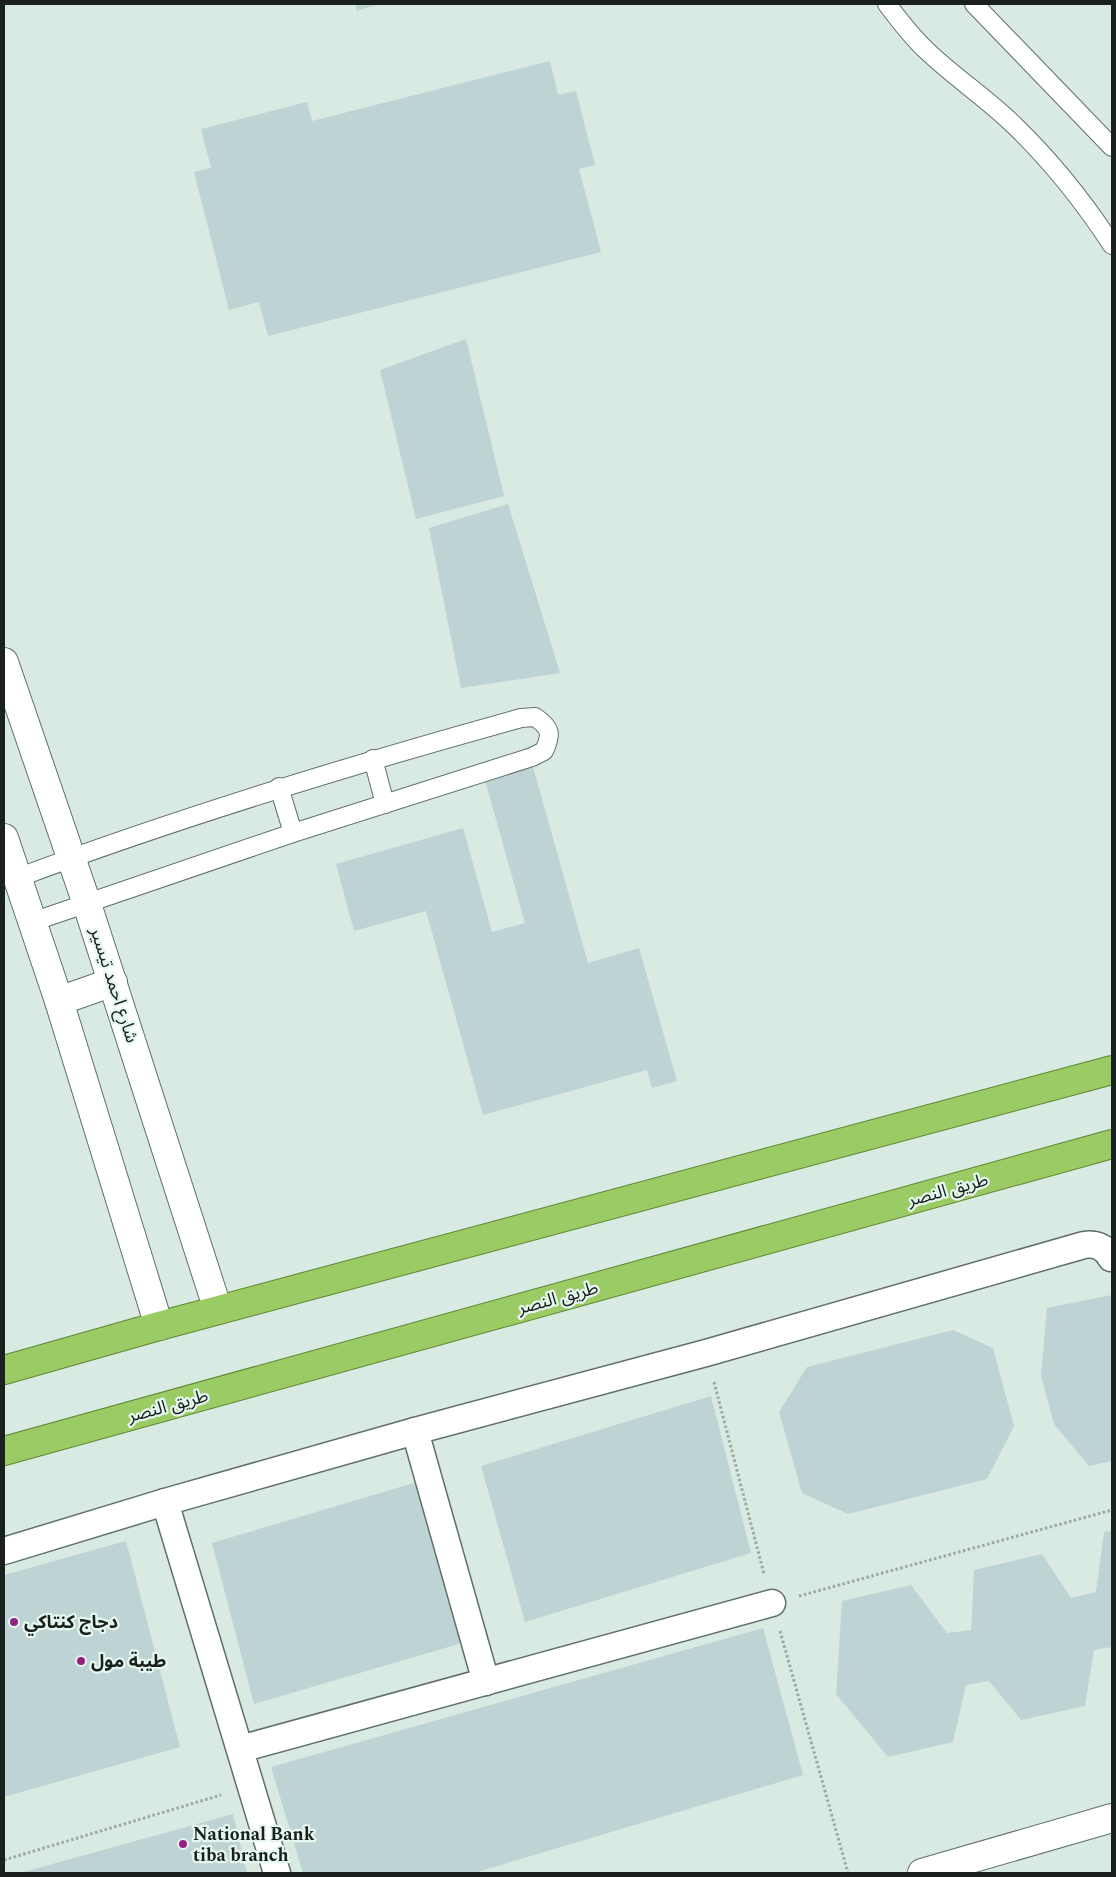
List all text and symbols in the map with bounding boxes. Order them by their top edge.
street label: شارع احمد تيسير [82,923,145,1046]
street label: طريق النصر [904,1166,991,1214]
street label: طريق النصر [514,1274,601,1322]
street label: طريق النصر [124,1382,211,1430]
place label: دجاج كنتاكي [24,1609,118,1636]
marker: دجاج كنتاكي [8,1616,20,1628]
place label: طيبة مول [91,1648,166,1675]
marker: طيبة مول [75,1655,87,1667]
place label: National Bank tiba branch [193,1821,315,1869]
marker: National Bank tiba branch [177,1838,189,1850]

